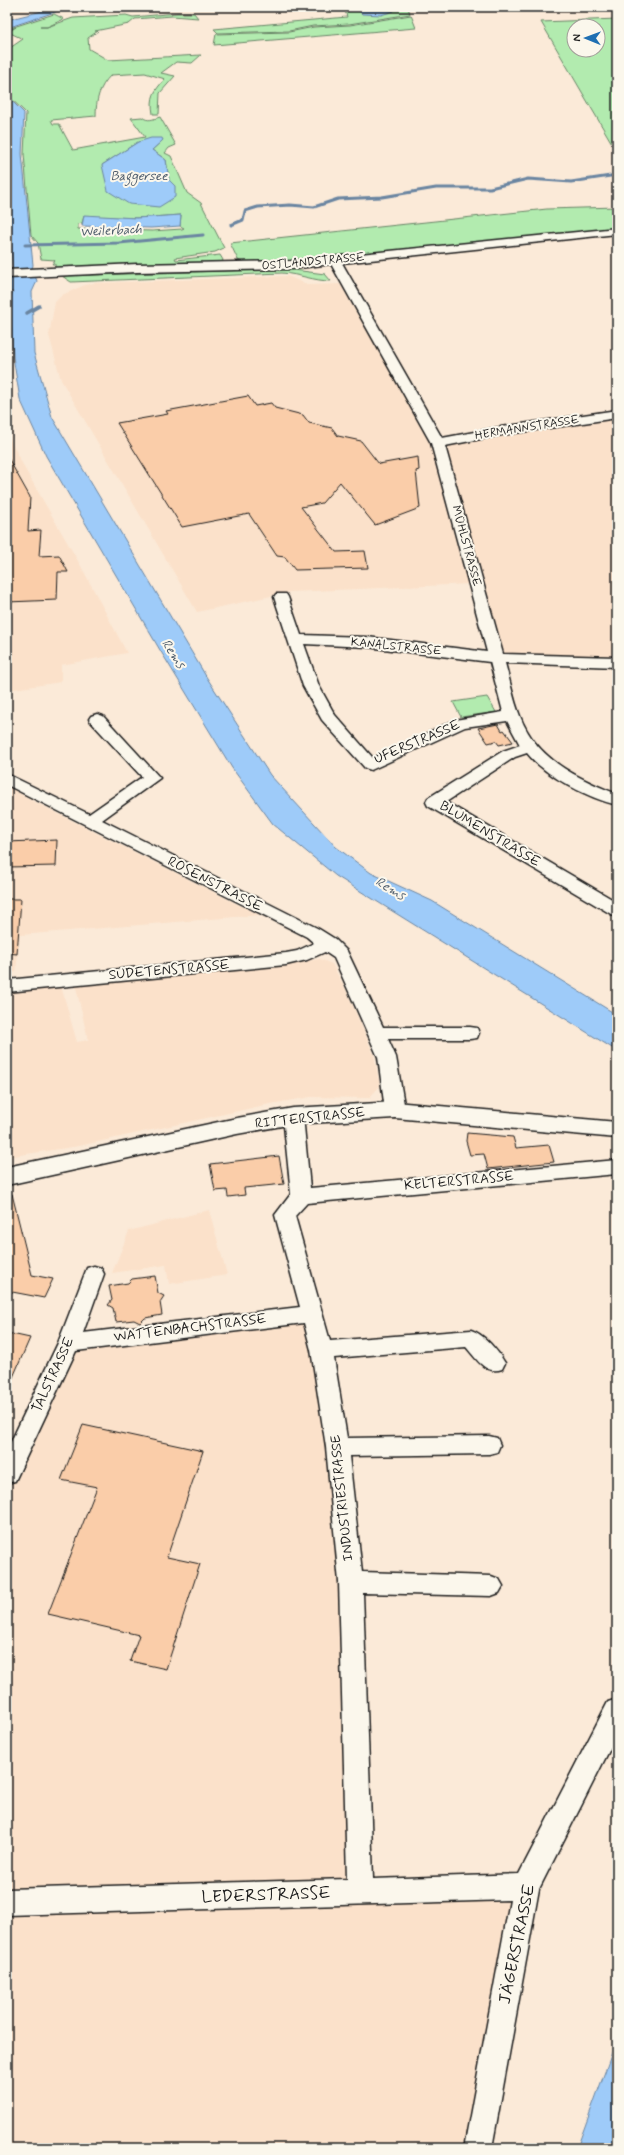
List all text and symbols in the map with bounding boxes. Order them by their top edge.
north arrow [566,18,606,58]
text: N [570,34,584,42]
water label: Baggersee [110,168,168,187]
water label: Weilerbach [80,221,143,241]
street label: OSTLANDSTRASSE [261,249,366,274]
street label: HERMANNSTRASSE [474,412,581,444]
street label: MÜHLSTRASSE [448,504,485,589]
street label: KANALSTRASSE [350,634,442,660]
water label: Rems [157,636,190,673]
street label: UFERSTRASSE [371,716,463,768]
street label: BLUMENSTRASSE [436,797,544,871]
street label: ROSENSTRASSE [164,852,266,916]
water label: Rems [372,873,409,906]
street label: SUDETENSTRASSE [108,956,230,984]
street label: RITTERSTRASSE [254,1103,366,1133]
street label: KELTERSTRASSE [403,1167,515,1195]
street label: WATTENBACHSTRASSE [113,1310,267,1346]
street label: TALSTRASSE [28,1334,78,1416]
street label: INDUSTRIESTRASSE [326,1434,358,1562]
street label: LEDERSTRASSE [201,1882,331,1908]
street label: JÄGERSTRASSE [494,1882,540,2006]

